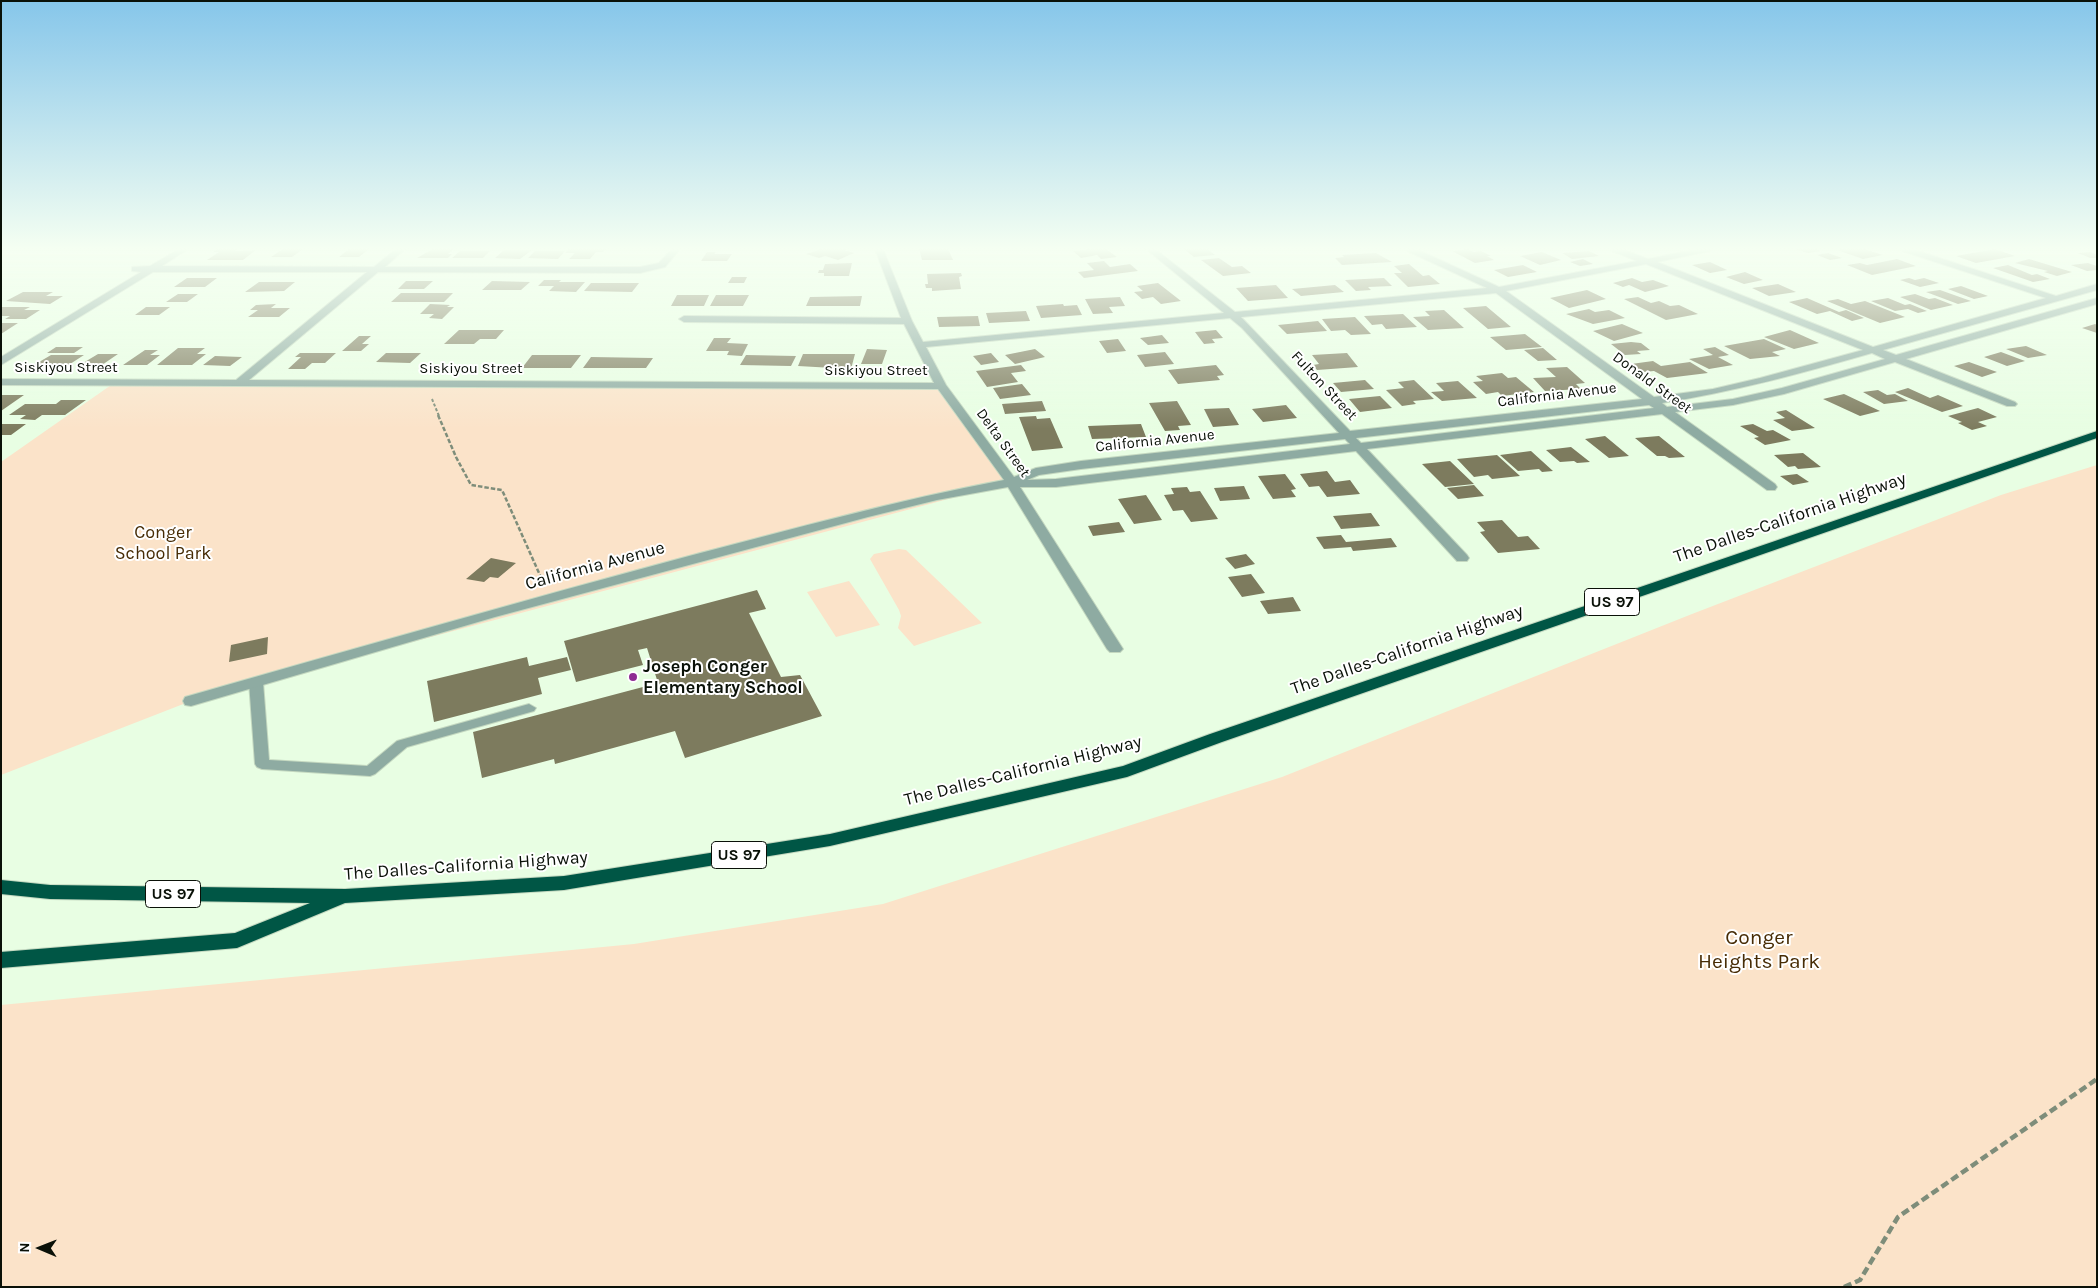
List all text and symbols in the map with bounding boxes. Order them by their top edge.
street label: Fulton Street [1287,348,1361,424]
street label: Donald Street [1609,348,1695,418]
street label: Siskiyou Street [14,359,118,377]
street label: Siskiyou Street [419,360,523,378]
street label: Siskiyou Street [824,362,928,380]
street label: California Avenue [1497,379,1617,411]
street label: Delta Street [972,405,1034,481]
street label: California Avenue [1095,426,1215,456]
street label: The Dalles-California Highway [1671,468,1909,568]
park label: Conger School Park [115,522,211,564]
street label: California Avenue [523,537,667,595]
road number: US 97 [1584,588,1640,616]
street label: The Dalles-California Highway [1288,600,1526,700]
place label: Joseph Conger Elementary School [643,656,803,699]
marker: Joseph Conger Elementary School [627,671,639,683]
street label: The Dalles-California Highway [902,731,1144,811]
road number: US 97 [712,842,766,868]
street label: The Dalles-California Highway [343,847,589,885]
road number: US 97 [146,881,200,908]
park label: Conger Heights Park [1698,925,1820,975]
north arrow [15,1223,65,1273]
text: N [16,1243,33,1253]

